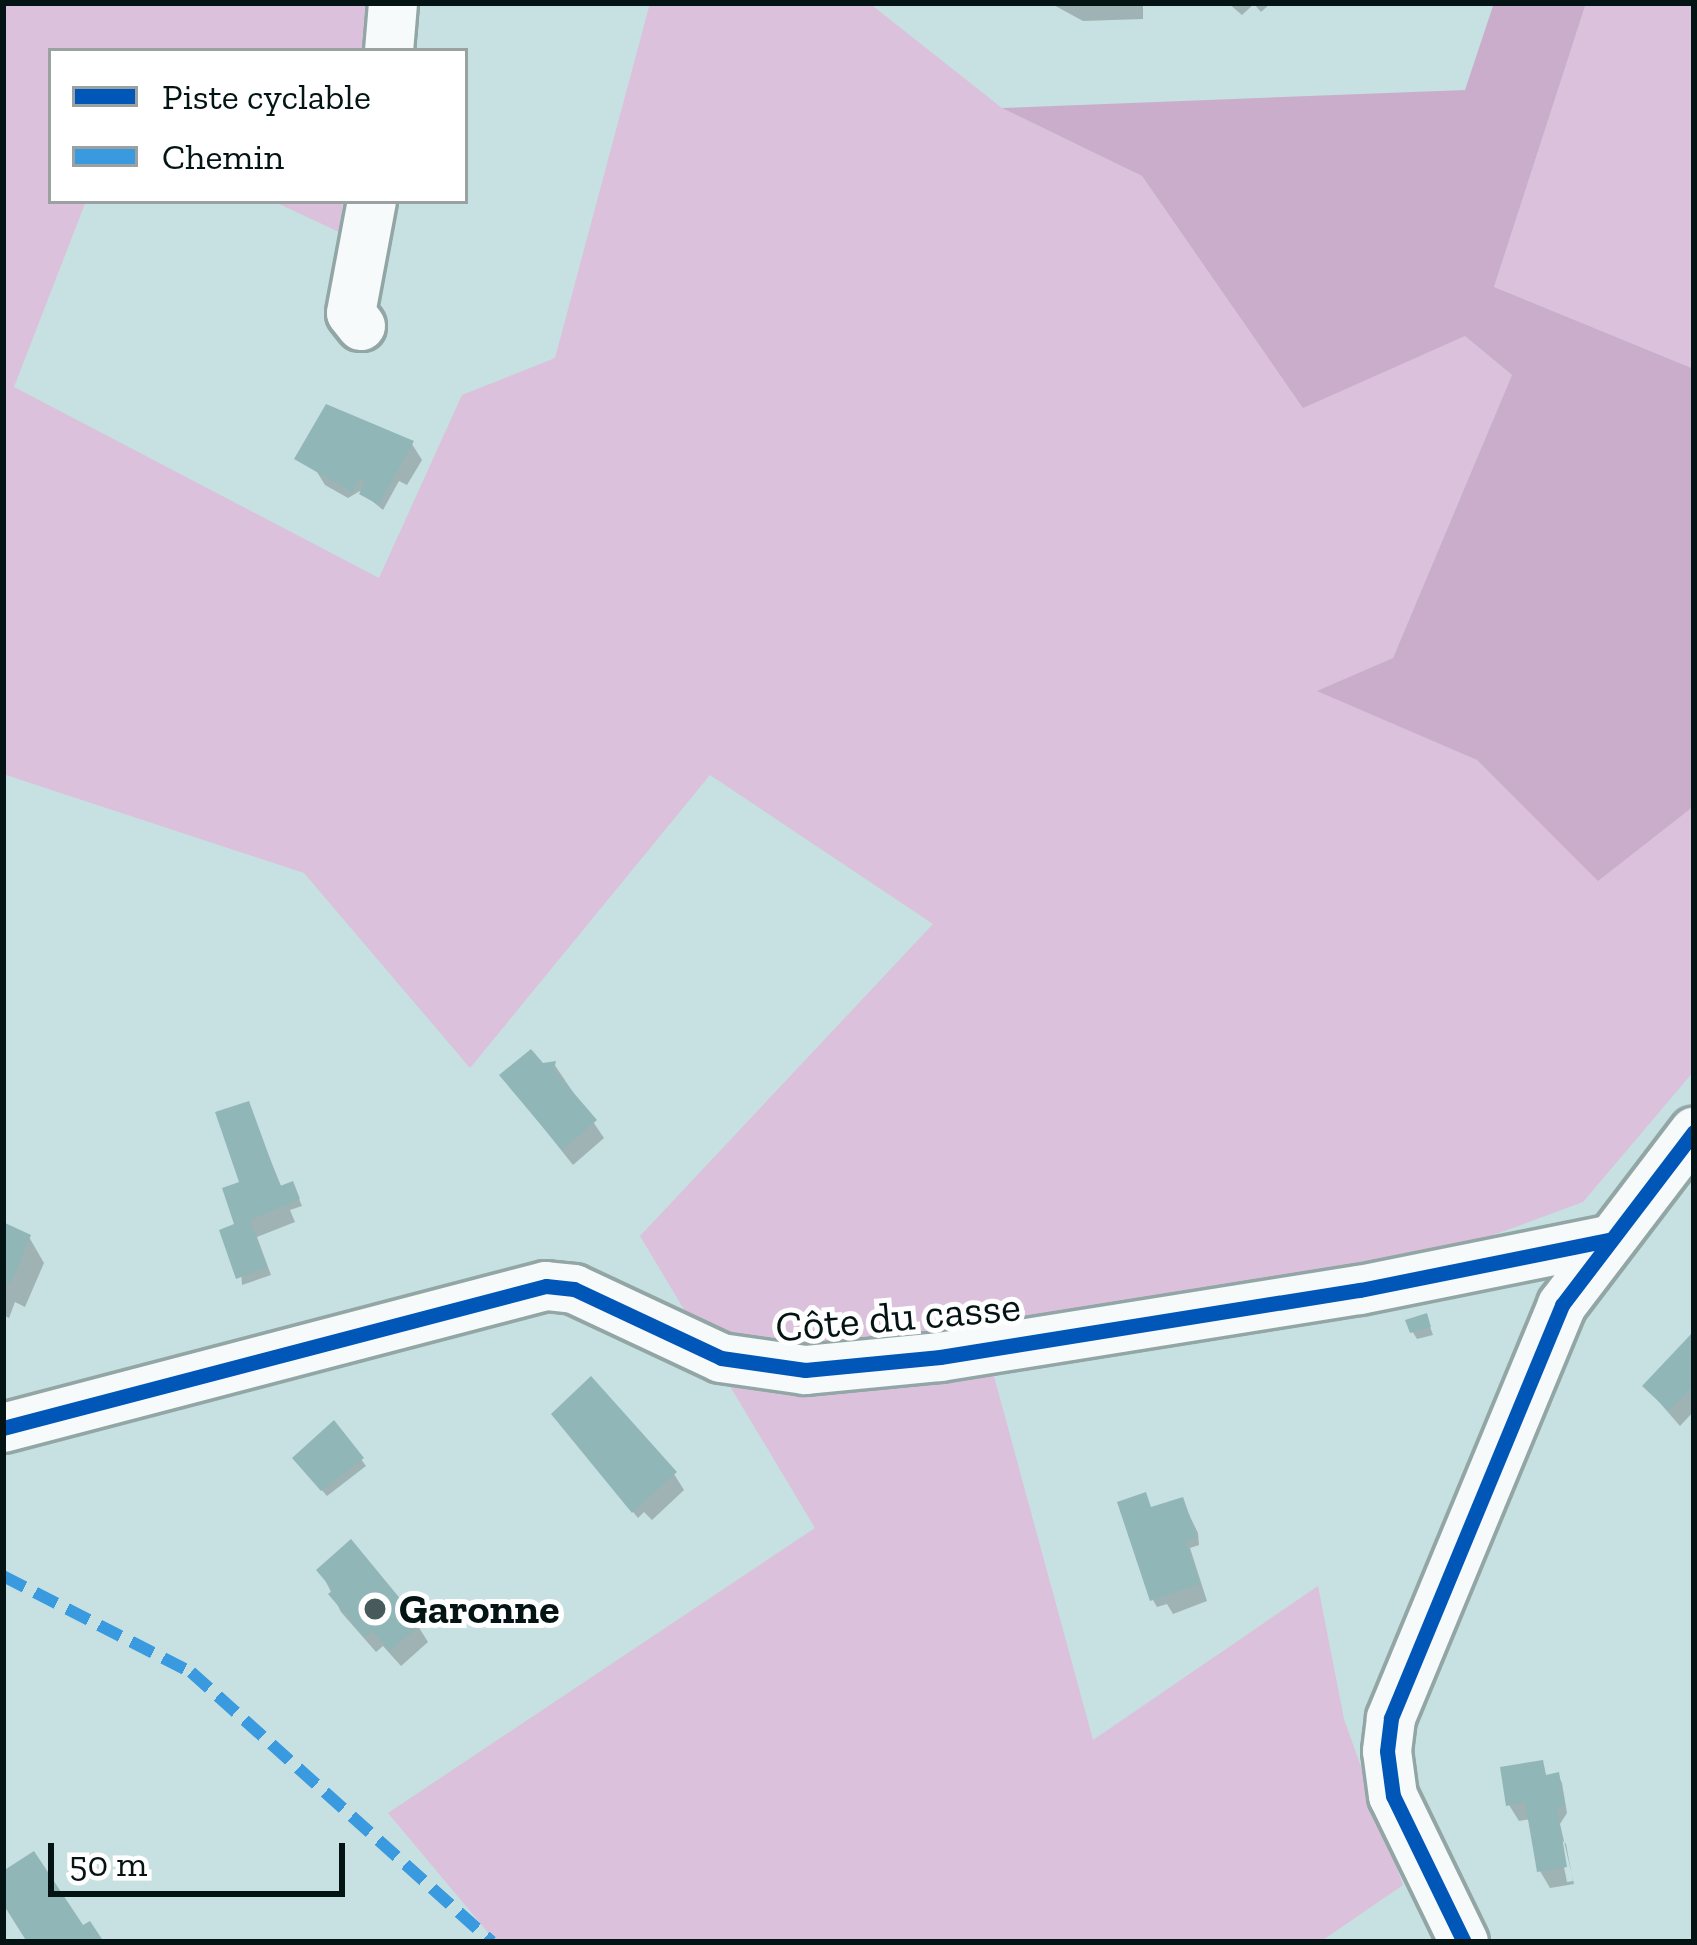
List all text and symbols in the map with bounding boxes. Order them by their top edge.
legend [48,48,468,204]
text: Piste cyclable [162,75,371,118]
text: Chemin [162,135,284,178]
street label: Côte du casse [773,1281,1023,1353]
place label: Garonne [399,1584,559,1634]
marker: Garonne [362,1596,388,1622]
scale bar [54,1819,351,1893]
text: 50 m [69,1842,147,1885]

